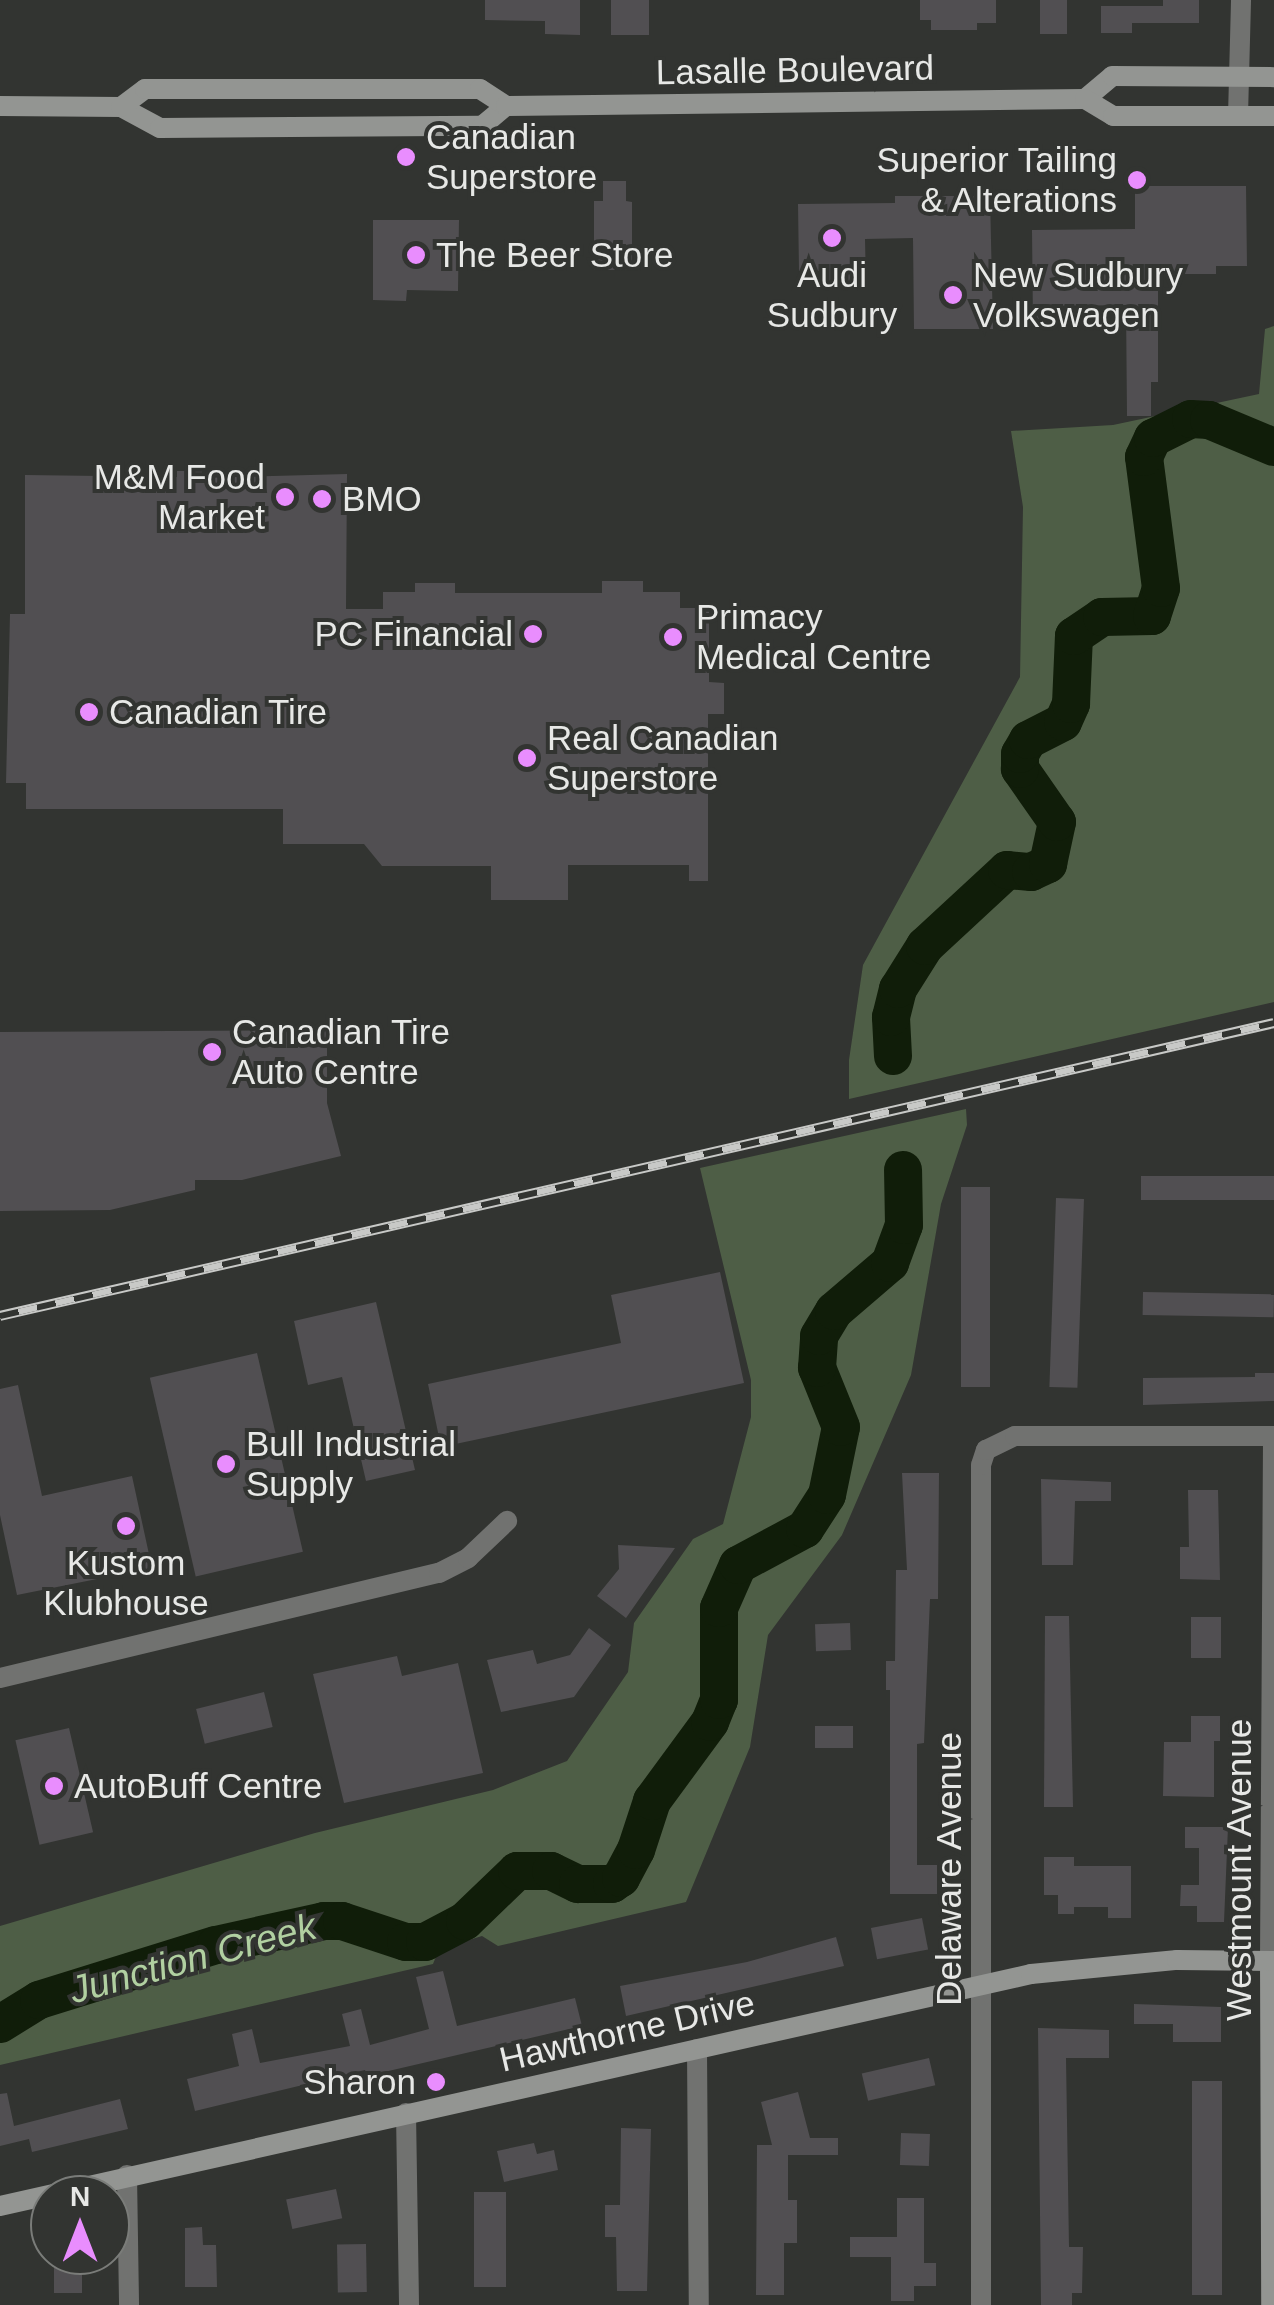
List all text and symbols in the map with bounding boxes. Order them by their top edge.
street label: Lasalle Boulevard [656,47,934,93]
place label: Canadian Superstore [426,116,597,198]
place label: Superior Tailing & Alterations [876,139,1117,221]
marker: Canadian Superstore [395,146,417,168]
marker: Superior Tailing & Alterations [1126,169,1148,191]
marker: Audi Sudbury [821,227,843,249]
place label: The Beer Store [436,234,673,276]
marker: The Beer Store [405,244,427,266]
place label: Audi Sudbury [767,254,897,336]
place label: New Sudbury Volkswagen [973,254,1183,336]
marker: New Sudbury Volkswagen [942,284,964,306]
place label: M&M Food Market [94,456,265,538]
place label: BMO [342,478,422,520]
marker: M&M Food Market [274,486,296,508]
marker: BMO [311,488,333,510]
place label: Primacy Medical Centre [696,596,931,678]
place label: PC Financial [315,613,513,655]
marker: PC Financial [522,623,544,645]
marker: Primacy Medical Centre [660,624,686,650]
place label: Canadian Tire [109,691,328,733]
marker: Canadian Tire [78,701,100,723]
place label: Real Canadian Superstore [547,717,779,799]
marker: Real Canadian Superstore [516,747,538,769]
place label: Canadian Tire Auto Centre [232,1011,451,1093]
marker: Canadian Tire Auto Centre [201,1041,223,1063]
place label: Bull Industrial Supply [246,1423,456,1505]
marker: Bull Industrial Supply [215,1453,237,1475]
marker: Kustom Klubhouse [115,1515,137,1537]
place label: Kustom Klubhouse [43,1542,209,1624]
street label: Westmount Avenue [1218,1718,1260,2022]
street label: Delaware Avenue [928,1731,970,2007]
place label: AutoBuff Centre [74,1765,322,1807]
marker: AutoBuff Centre [43,1775,65,1797]
water label: Junction Creek [65,1904,321,2014]
street label: Hawthorne Drive [495,1981,759,2081]
place label: Sharon [303,2061,416,2103]
marker: Sharon [425,2071,447,2093]
north arrow [30,2175,130,2275]
text: N [70,2181,90,2212]

